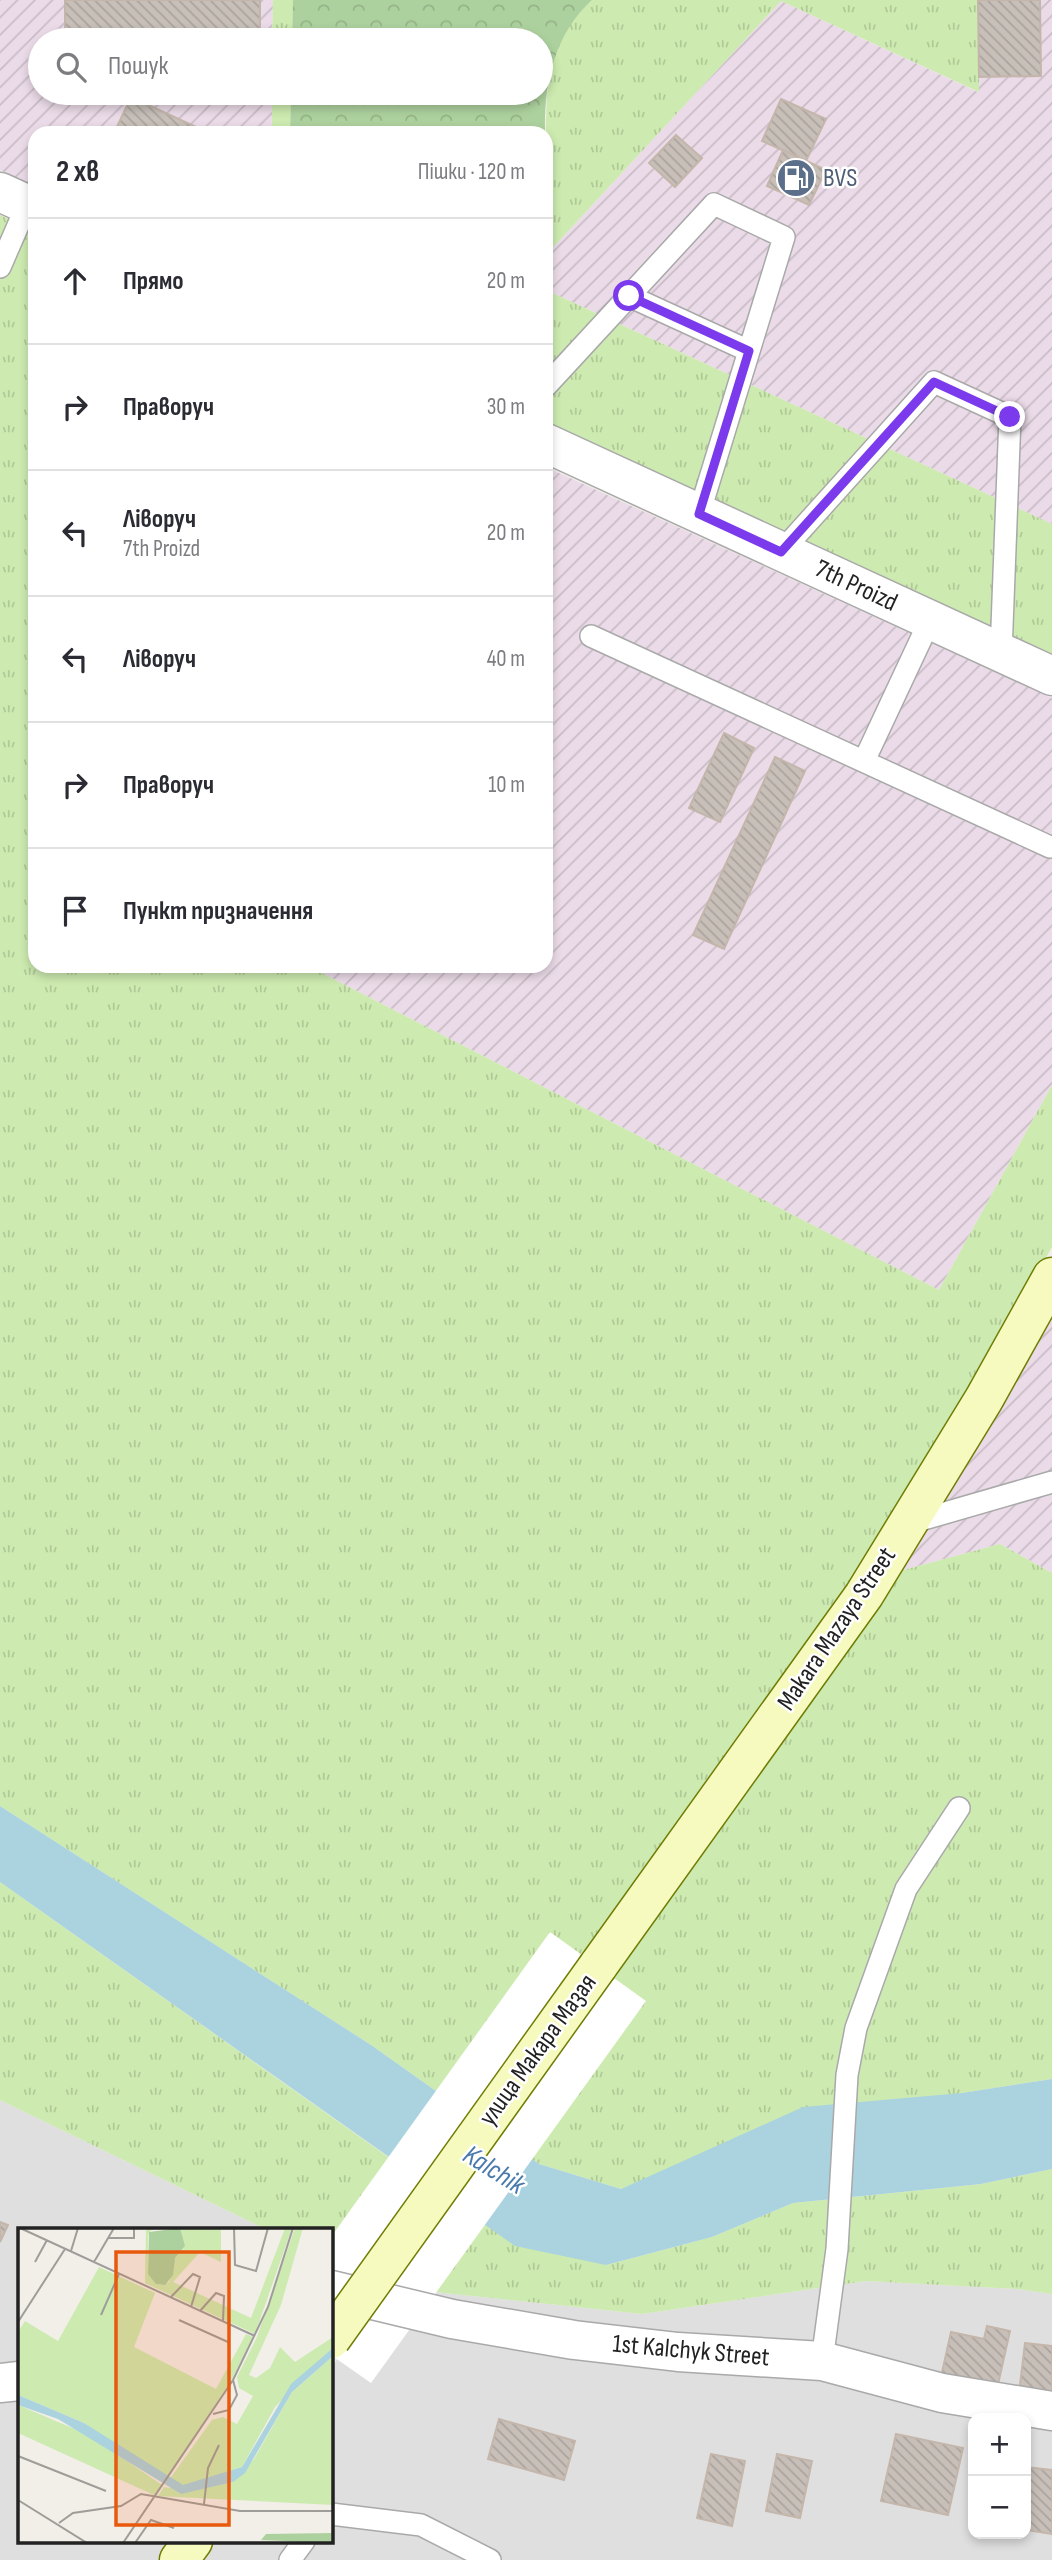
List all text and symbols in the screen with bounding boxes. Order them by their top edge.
search box [28,28,553,105]
icon: search [52,48,90,86]
text: Пошук [108,51,168,82]
text: 2 хв [56,154,99,190]
fuel station icon: BVS [775,157,817,199]
text: Пішки · 120 m [418,158,525,186]
place label: BVS [823,163,857,194]
icon: ahead [56,262,94,300]
text: Прямо [123,266,184,297]
text: 20 m [487,267,525,295]
route start [613,280,644,311]
icon: right [56,388,94,426]
text: Праворуч [123,392,214,423]
text: 30 m [487,393,525,421]
route end [994,401,1025,432]
text: Ліворуч [123,504,196,535]
icon: left [56,514,94,552]
text: 20 m [487,519,525,547]
text: 7th Proizd [123,535,200,563]
street label: 7th Proizd [810,554,902,618]
icon: left [56,640,94,678]
text: Ліворуч [123,644,196,675]
text: 40 m [487,645,525,673]
icon: right [56,766,94,804]
text: Праворуч [123,770,214,801]
text: 10 m [488,771,525,799]
icon: arrive [56,892,94,930]
text: Пункт призначення [123,896,313,927]
street label: Makara Mazaya Street [771,1542,903,1716]
street label: улица Макара Мазая [473,1968,603,2132]
water label: Kalchik [457,2138,532,2202]
inset map [18,2228,332,2542]
street label: 1st Kalchyk Street [611,2329,771,2373]
map controls [968,2413,1031,2539]
button: + [968,2413,1031,2476]
button: − [968,2476,1031,2539]

